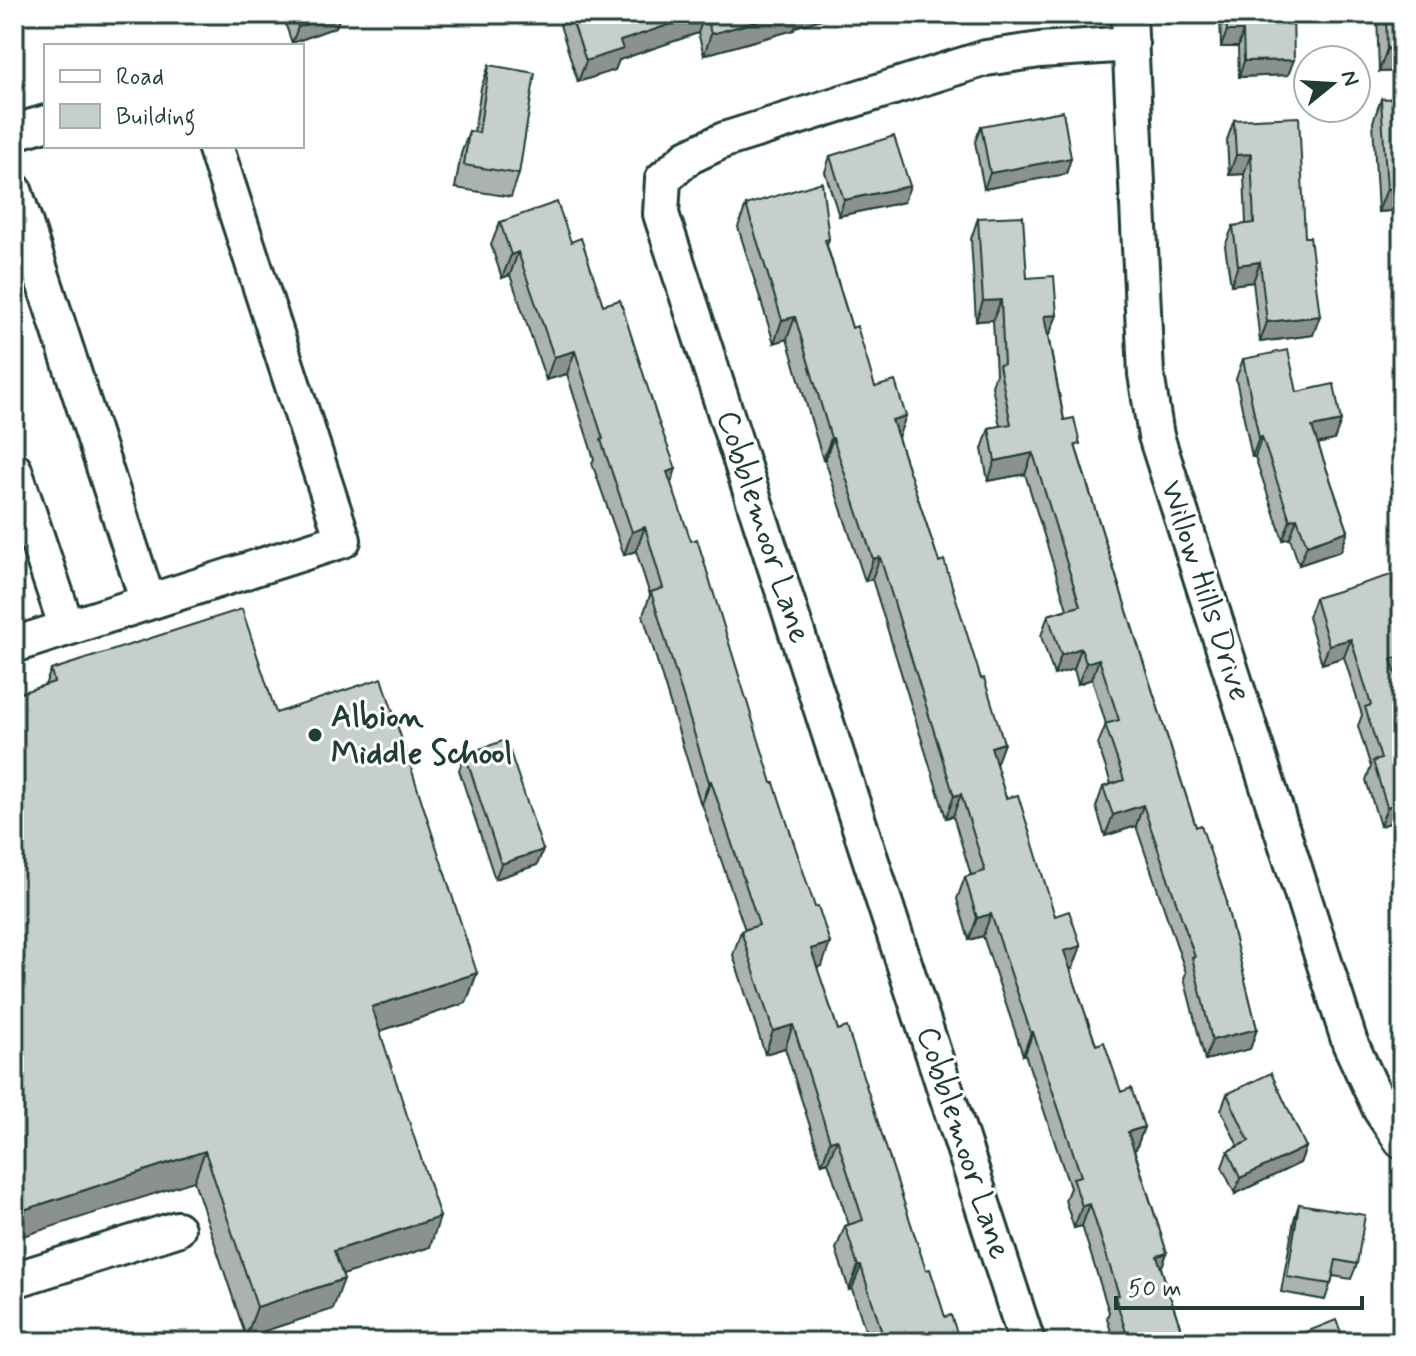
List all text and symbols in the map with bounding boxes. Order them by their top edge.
legend [44,44,304,148]
north arrow [1292,44,1372,124]
text: Road [116,62,164,93]
text: N [1334,67,1365,90]
text: Building [116,102,196,136]
street label: Cobblemoor Lane [706,405,820,649]
street label: Willow Hills Drive [1150,475,1260,707]
place label: Albion Middle School [331,696,513,775]
marker: Albion Middle School [306,726,324,744]
street label: Cobblemoor Lane [906,1021,1020,1265]
scale bar [1116,1260,1362,1310]
text: 50 m [1128,1274,1182,1305]

